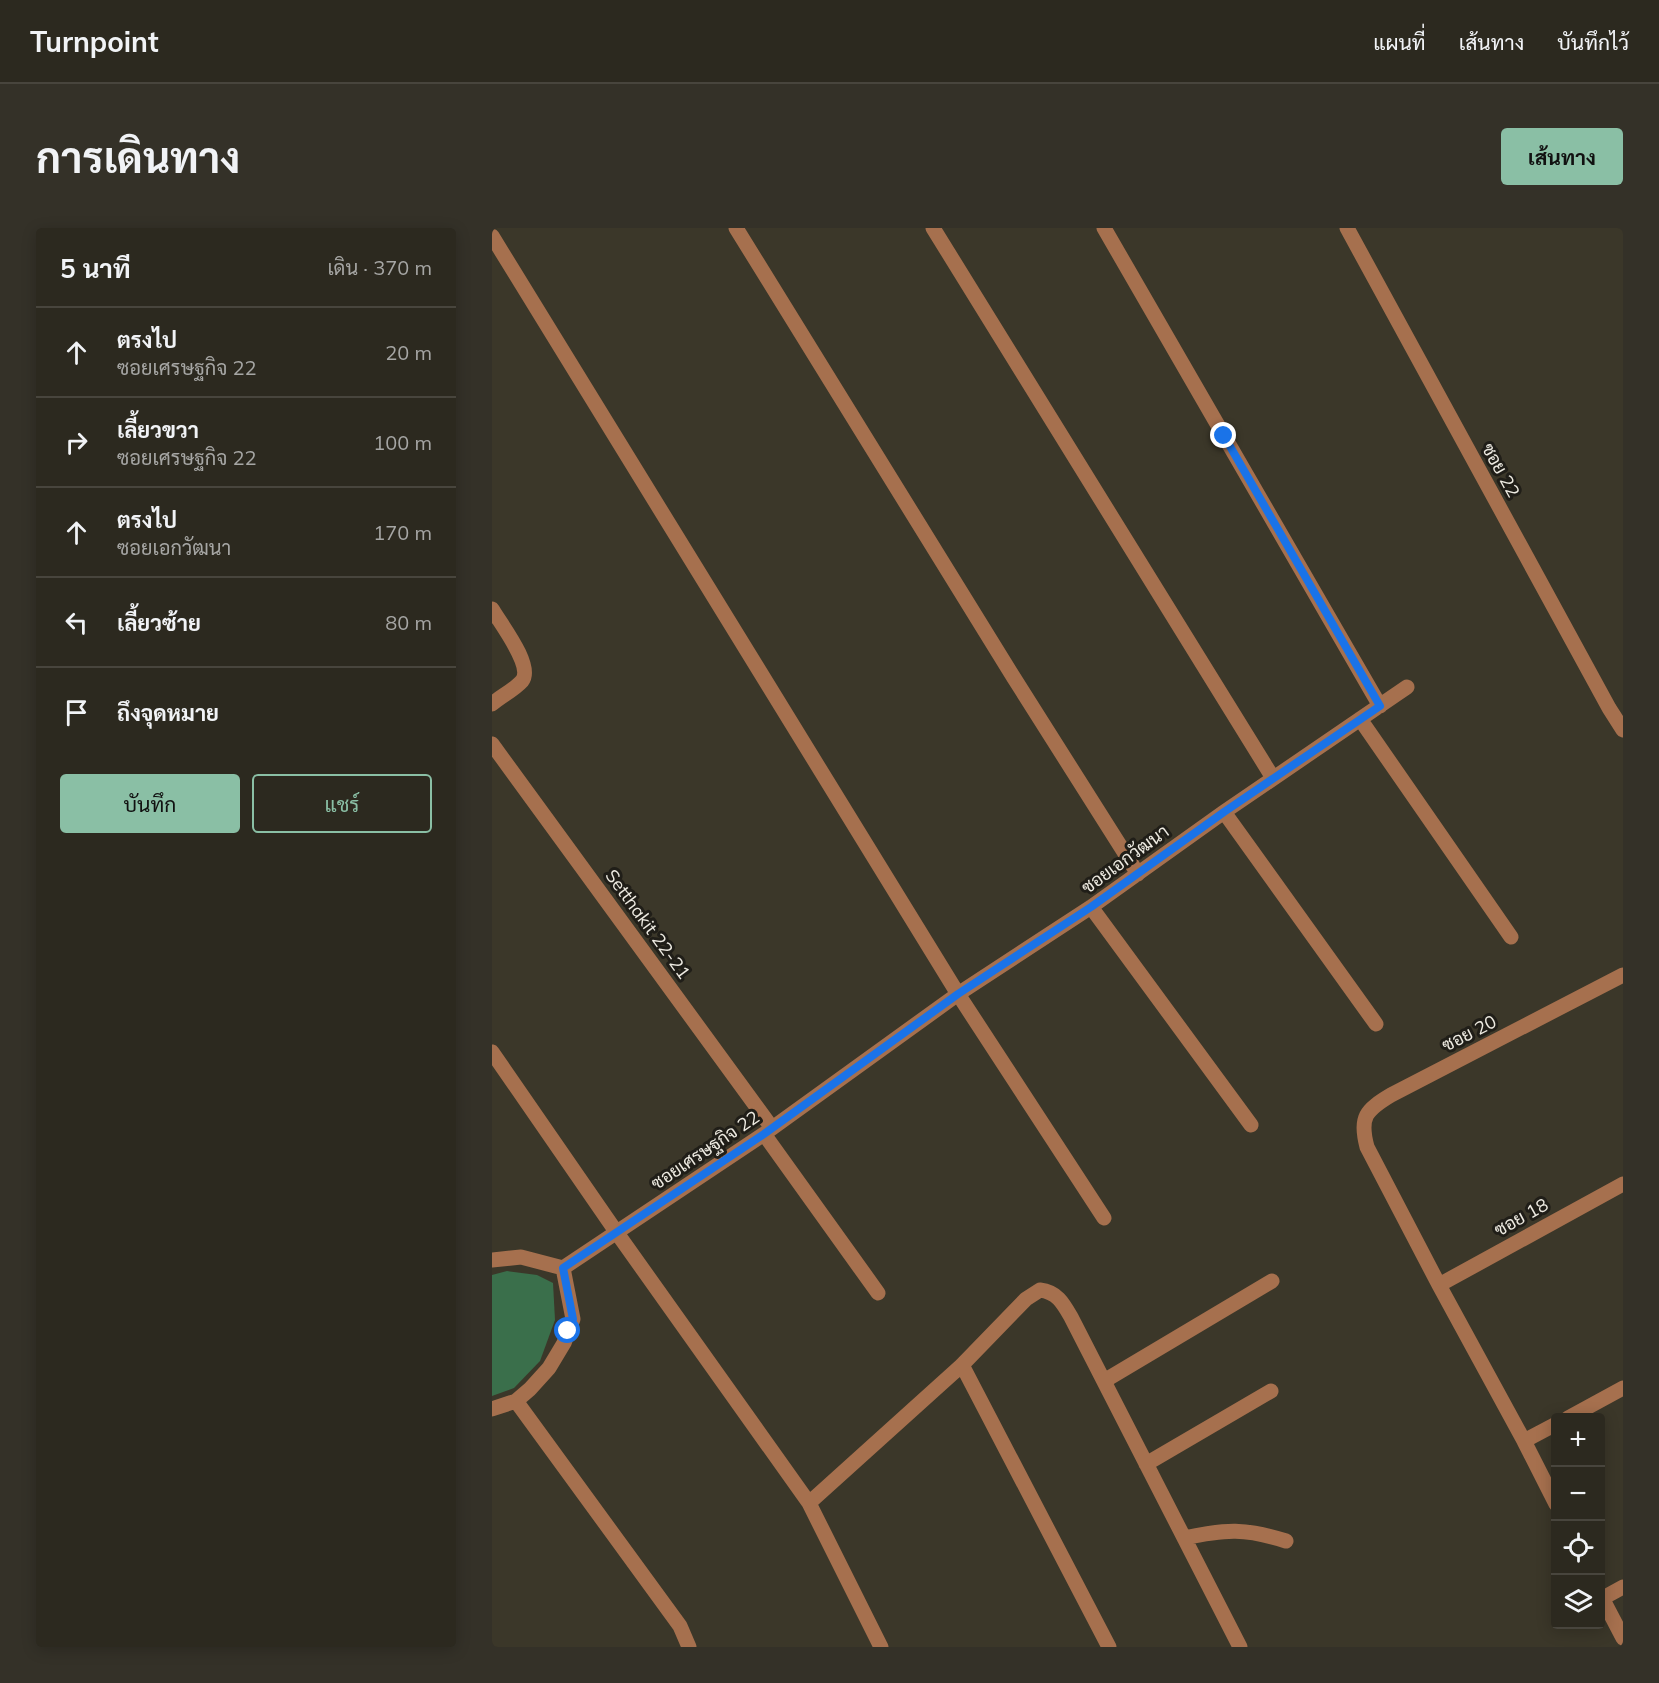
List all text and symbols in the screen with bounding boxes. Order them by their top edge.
text: Turnpoint [30,24,159,59]
text: แผนที่ [1373,29,1426,55]
text: เส้นทาง [1459,29,1524,55]
text: บันทึกไว้ [1557,29,1629,55]
button: เส้นทาง [1501,128,1623,185]
text: การเดินทาง [36,131,240,184]
text: 5 นาที [60,252,131,285]
text: เดิน · 370 m [327,255,432,280]
text: ตรงไป [117,326,177,354]
icon: ahead [60,336,93,369]
text: 20 m [385,340,432,365]
text: ซอยเศรษฐกิจ 22 [117,355,257,380]
text: เลี้ยวขวา [117,416,199,444]
route end [1210,422,1236,448]
icon: right [60,426,93,459]
text: 100 m [373,430,432,455]
street label: ซอย 22 [1477,439,1525,501]
text: ซอยเศรษฐกิจ 22 [117,445,257,470]
text: ตรงไป [117,506,177,534]
icon: ahead [60,516,93,549]
text: 170 m [373,520,432,545]
text: ซอยเอกวัฒนา [117,535,231,560]
icon: left [60,606,93,639]
text: เลี้ยวซ้าย [117,609,201,637]
text: 80 m [385,610,432,635]
icon: arrive [60,696,93,729]
text: ถึงจุดหมาย [117,699,219,727]
button: บันทึก [60,774,240,833]
button: แชร์ [252,774,432,833]
street label: ซอยเอกวัฒนา [1077,819,1173,899]
street label: Setthakit 22-21 [600,865,696,983]
street label: ซอย 20 [1438,1010,1500,1056]
street label: ซอยเศรษฐกิจ 22 [646,1105,764,1195]
street label: ซอย 18 [1490,1193,1552,1241]
route start [554,1317,580,1343]
map controls [1551,1413,1605,1629]
button: + [1551,1413,1605,1467]
button: − [1551,1467,1605,1521]
button: locate [1551,1521,1605,1575]
button: layers [1551,1575,1605,1629]

